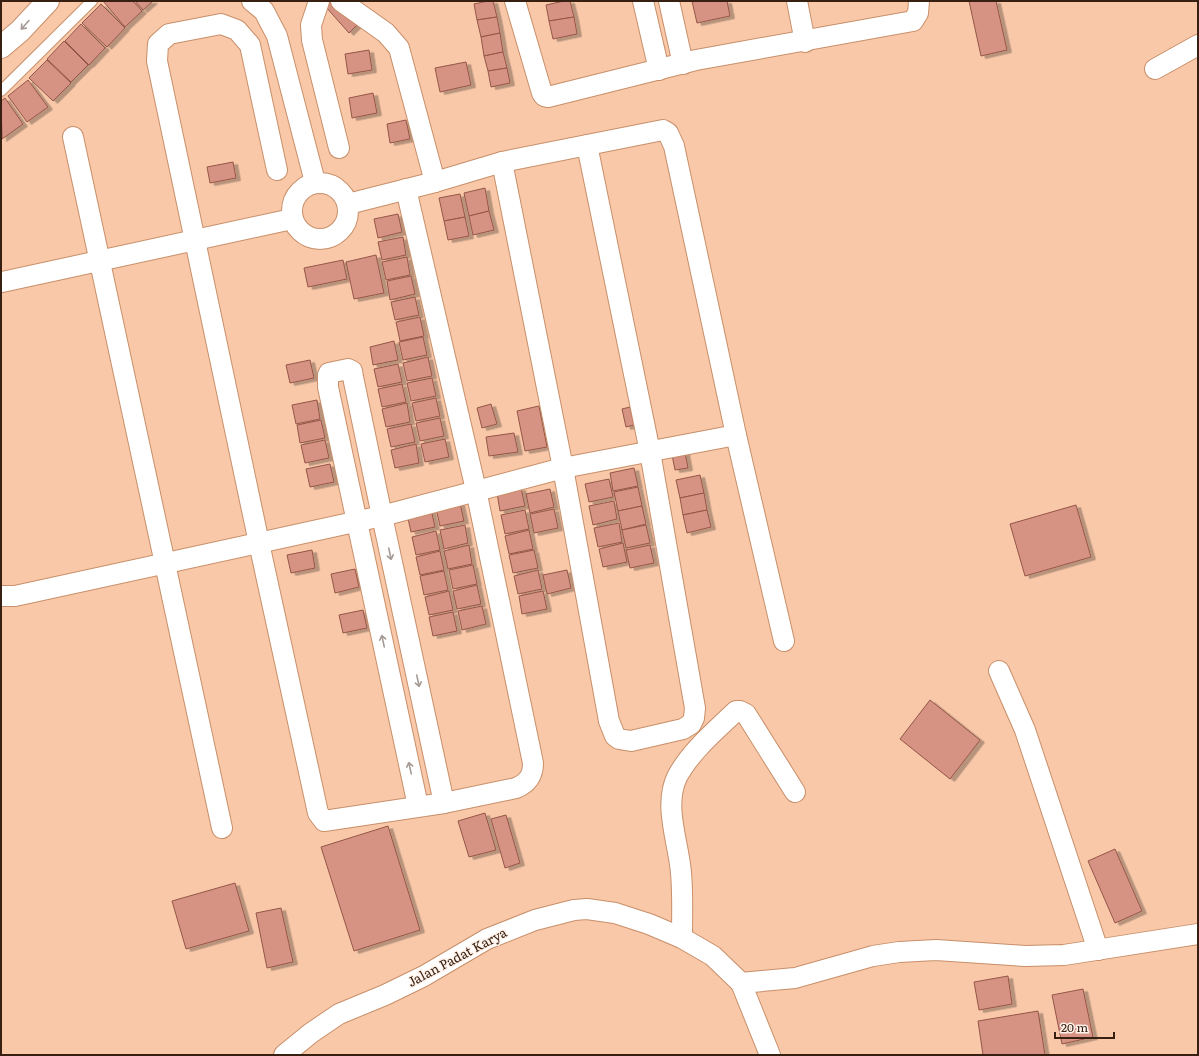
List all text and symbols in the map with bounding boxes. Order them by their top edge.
one-way arrow [21,20,30,30]
one-way arrow [387,548,395,561]
one-way arrow [378,635,386,648]
one-way arrow [414,675,422,688]
one-way arrow [405,762,413,775]
street label: Jalan Padat Karya [404,922,510,991]
scale bar [1055,1014,1114,1040]
text: 20 m [1061,1018,1088,1036]

